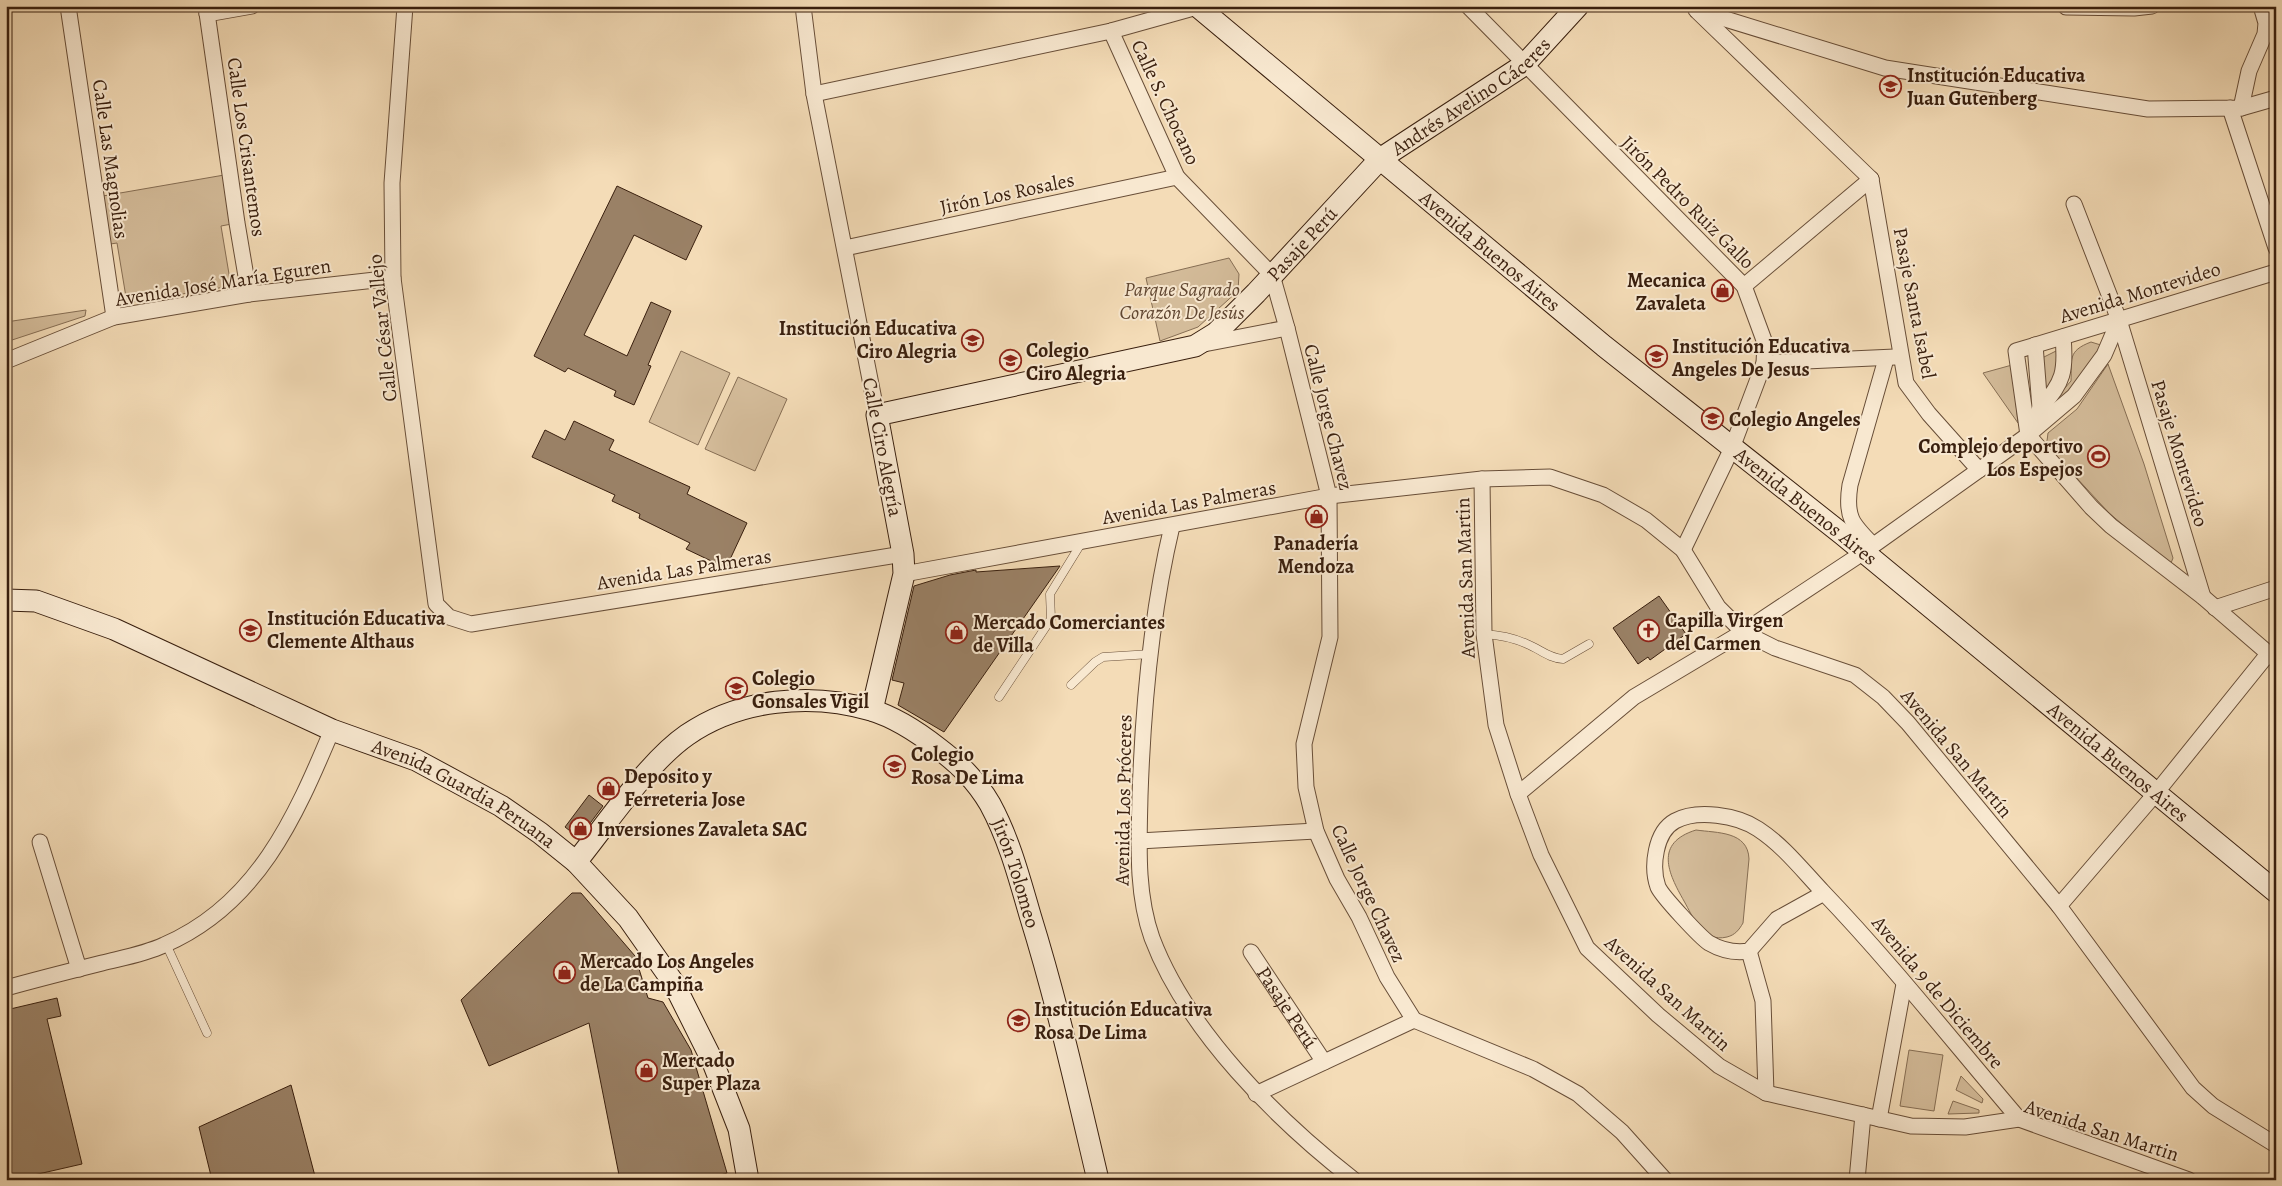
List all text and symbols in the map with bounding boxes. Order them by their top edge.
street label: Andrés Avelino Cáceres [1385,32,1557,163]
street label: Calle S. Chocano [1125,35,1206,169]
street label: Calle Los Crisantemos [221,56,272,238]
place label: Institución Educativa Juan Gutenberg [1907,62,2086,112]
school or university icon: Institución Educativa Juan Gutenberg [1879,75,1903,99]
street label: Calle Las Magnolias [86,78,135,241]
street label: Jirón Pedro Ruiz Gallo [1615,130,1760,275]
street label: Jirón Los Rosales [937,166,1077,221]
street label: Avenida Buenos Aires [1413,184,1566,318]
street label: Pasaje Perú [1261,201,1344,287]
street label: Pasaje Santa Isabel [1887,225,1942,381]
street label: Avenida José María Eguren [112,252,333,313]
street label: Calle César Vallejo [361,253,404,403]
street label: Avenida Montevideo [2056,255,2224,330]
place label: Mecanica Zavaleta [1627,267,1706,317]
park label: Parque Sagrado Corazón De Jesús [1119,276,1245,326]
shop icon: Mecanica Zavaleta [1710,279,1734,303]
place label: Institución Educativa Ciro Alegria [779,315,957,365]
school or university icon: Institución Educativa Ciro Alegria [961,328,985,352]
place label: Institución Educativa Angeles De Jesus [1671,333,1851,383]
place label: Colegio Ciro Alegria [1026,337,1127,387]
street label: Calle Jorge Chavez [1297,341,1360,493]
school or university icon: Institución Educativa Angeles De Jesus [1644,345,1668,369]
school or university icon: Colegio Ciro Alegria [998,349,1022,373]
street label: Calle Ciro Alegría [856,375,909,520]
street label: Pasaje Montevideo [2144,376,2215,530]
place label: Colegio Angeles [1729,406,1861,433]
school or university icon: Colegio Angeles [1701,407,1725,431]
place label: Complejo deportivo Los Espejos [1918,433,2083,483]
street label: Avenida Buenos Aires [1728,440,1883,572]
sports icon: Complejo deportivo Los Espejos [2087,445,2111,469]
street label: Avenida Las Palmeras [1099,474,1278,531]
street label: Avenida San Martin [1449,497,1482,660]
shop icon: Panadería Mendoza [1304,505,1328,529]
place label: Panadería Mendoza [1273,530,1359,580]
street label: Avenida Las Palmeras [594,542,773,597]
place label: Institución Educativa Clemente Althaus [267,605,446,655]
place label: Capilla Virgen del Carmen [1665,607,1783,657]
place label: Mercado Comerciantes de Villa [973,609,1165,659]
school or university icon: Institución Educativa Clemente Althaus [239,618,263,642]
church icon: Capilla Virgen del Carmen [1637,619,1661,643]
shop icon: Mercado Comerciantes de Villa [945,621,969,645]
place label: Colegio Gonsales Vigil [752,665,870,715]
school or university icon: Colegio Gonsales Vigil [724,677,748,701]
street label: Avenida San Martín [1894,682,2019,824]
street label: Avenida Buenos Aires [2041,696,2194,829]
street label: Avenida Los Próceres [1108,714,1138,887]
street label: Avenida Guardia Peruana [367,732,562,855]
place label: Colegio Rosa De Lima [911,741,1025,791]
school or university icon: Colegio Rosa De Lima [883,754,907,778]
place label: Deposito y Ferreteria Jose [624,763,745,813]
shop icon: Deposito y Ferreteria Jose [596,776,620,800]
street label: Jirón Tolomeo [985,813,1046,931]
place label: Inversiones Zavaleta SAC [597,816,807,843]
shop icon: Inversiones Zavaleta SAC [569,817,593,841]
street label: Calle Jorge Chavez [1325,820,1412,967]
street label: Avenida 9 de Diciembre [1865,909,2010,1075]
street label: Avenida San Martin [1598,929,1736,1057]
place label: Mercado Los Angeles de La Campiña [580,948,754,998]
shop icon: Mercado Los Angeles de La Campiña [552,961,576,985]
street label: Pasaje Perú [1250,961,1324,1054]
place label: Institución Educativa Rosa De Lima [1034,996,1213,1046]
school or university icon: Institución Educativa Rosa De Lima [1006,1009,1030,1033]
place label: Mercado Super Plaza [662,1047,761,1097]
shop icon: Mercado Super Plaza [634,1059,658,1083]
street label: Avenida San Martin [2020,1092,2183,1168]

